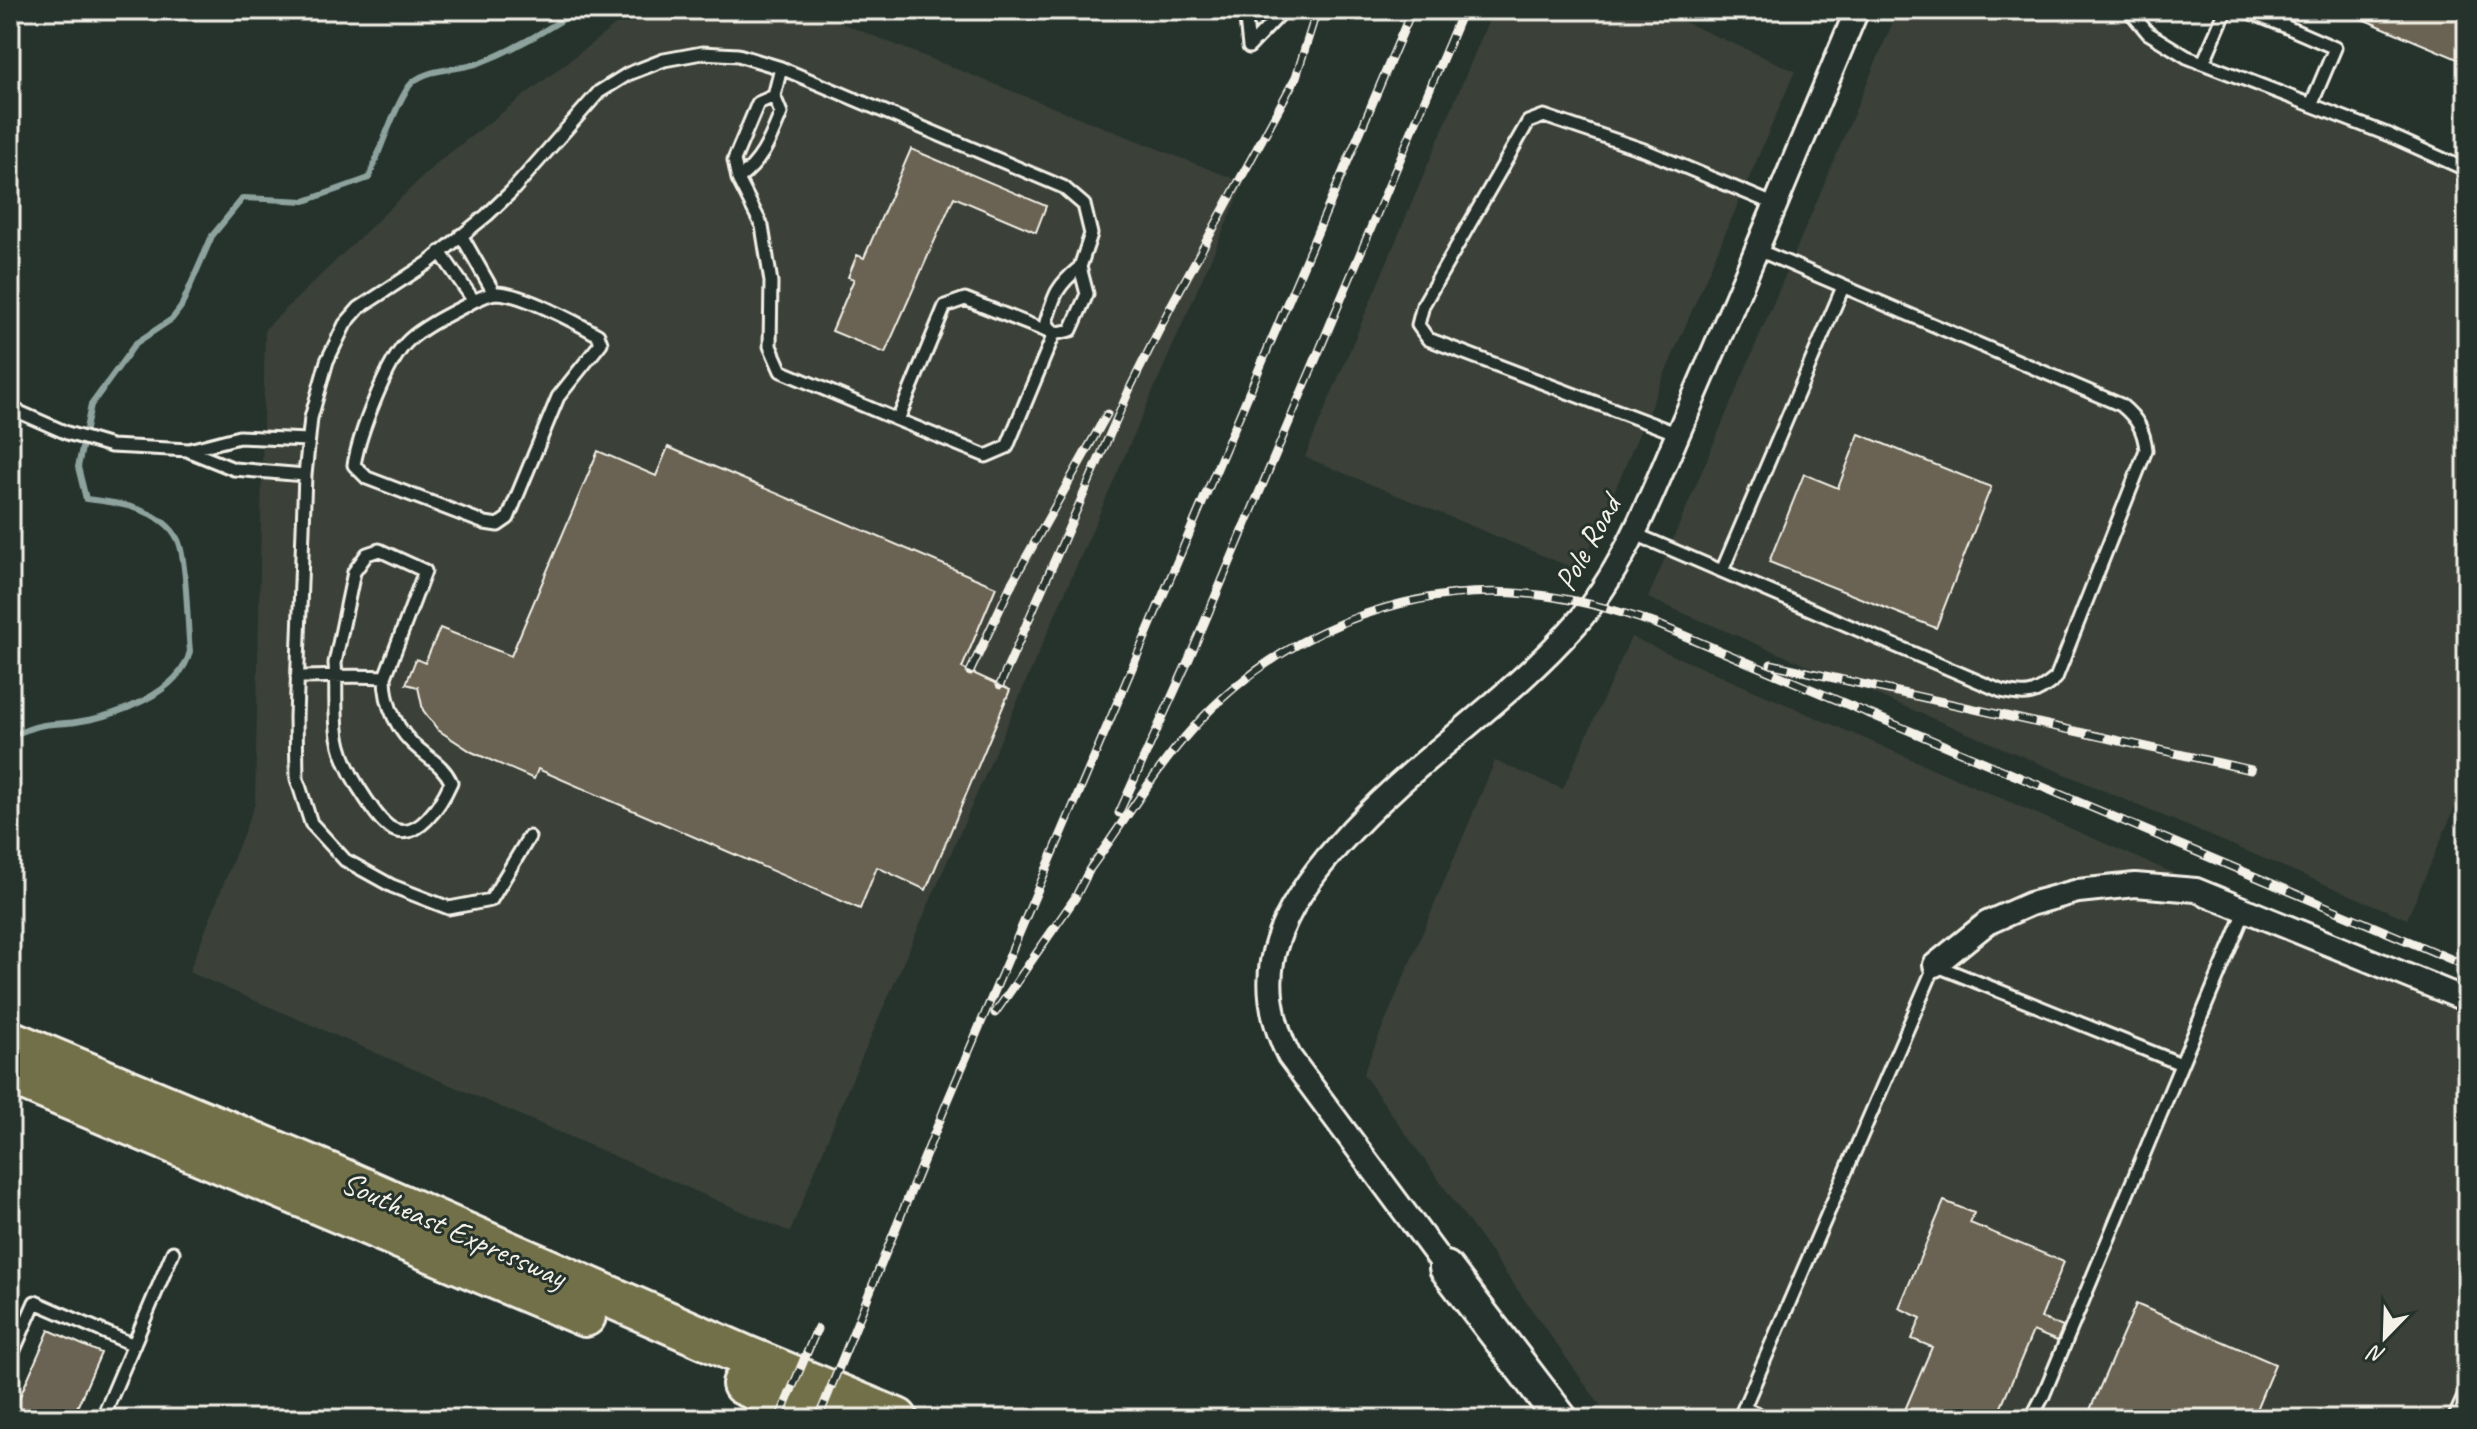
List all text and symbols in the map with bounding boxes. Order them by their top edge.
street label: Pole Road [1545,484,1633,598]
street label: Southeast Expressway [335,1162,574,1298]
north arrow [2345,1297,2425,1377]
text: N [2363,1338,2389,1370]

